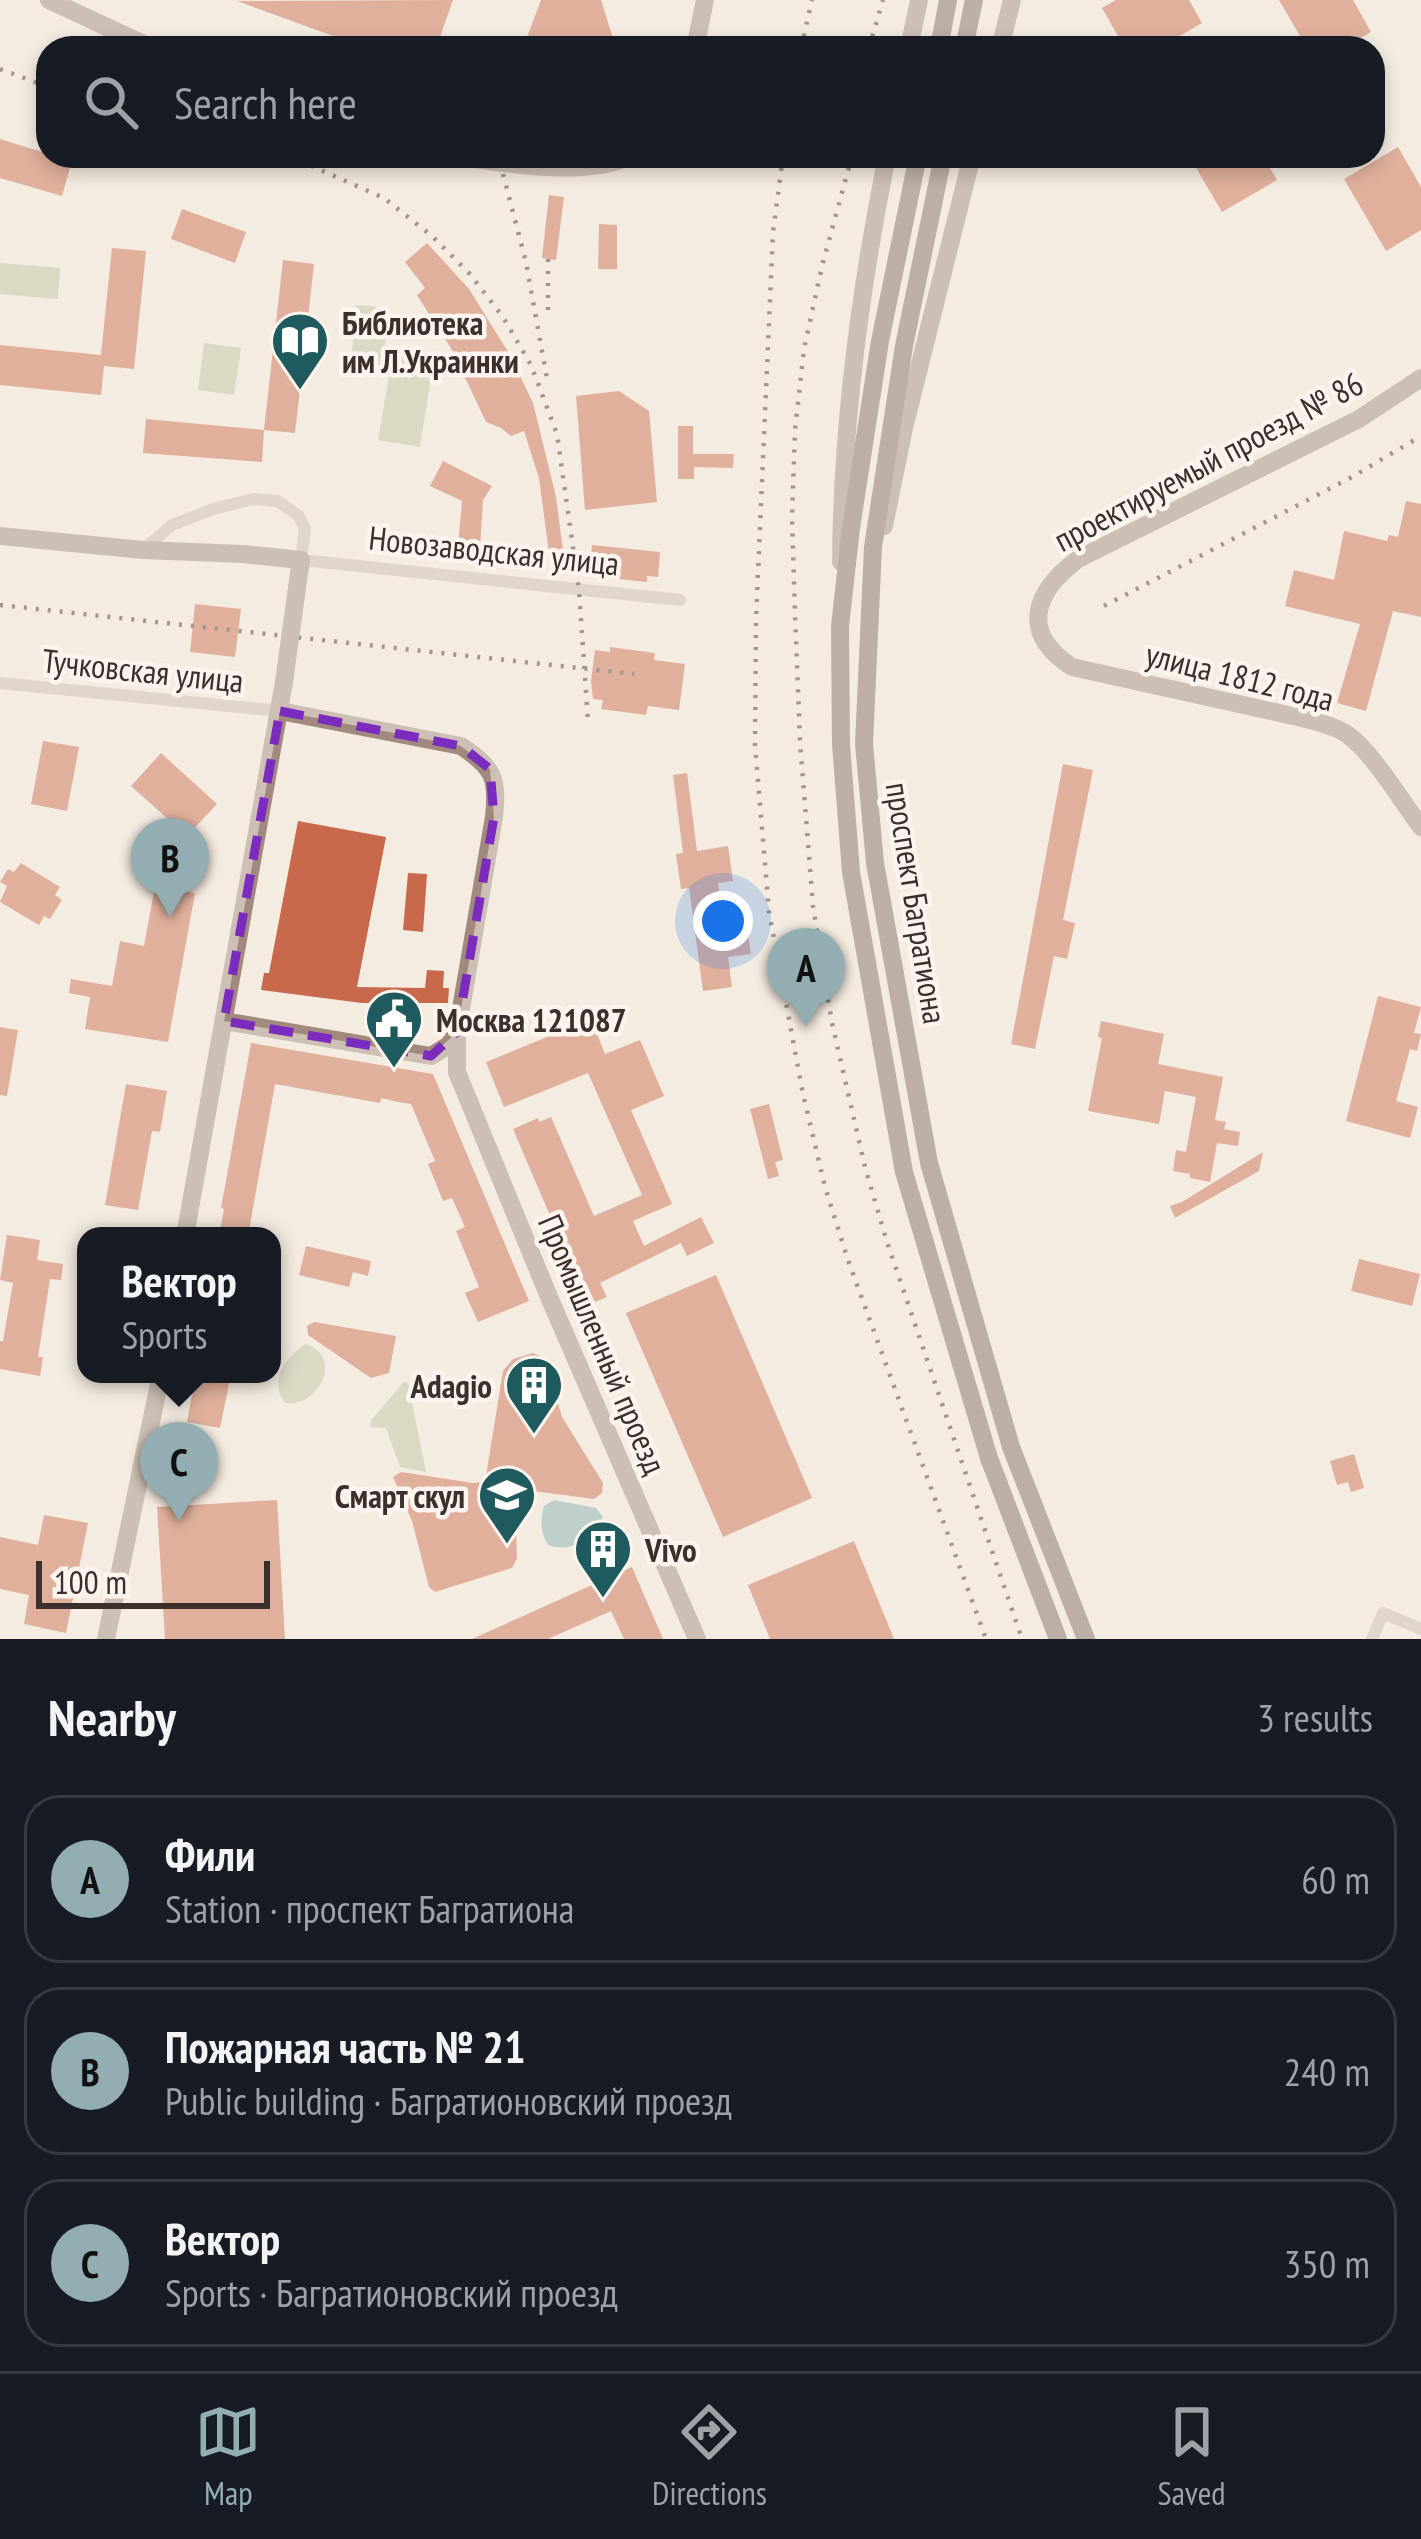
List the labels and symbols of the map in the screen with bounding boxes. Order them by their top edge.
place label: Библиотека им Л.Украинки [342,301,519,382]
library icon: Библиотека им Л.Украинки [269,310,331,392]
street label: проектируемый проезд № 86 [1046,361,1370,561]
street label: Новозаводская улица [367,515,621,585]
street label: улица 1812 года [1141,632,1339,720]
street label: Тучковская улица [40,638,246,702]
street label: проспект Багратиона [877,779,957,1027]
pin: B [131,818,209,917]
your location [693,891,753,951]
pin: A [767,928,845,1027]
public building icon: Москва 121087 [363,988,425,1070]
place label: Москва 121087 [436,998,626,1041]
street label: Промышленный проезд [529,1208,677,1480]
building icon: Adagio [503,1354,565,1436]
place label: Adagio [409,1364,492,1407]
pin: C [140,1422,218,1521]
school or university icon: Смарт скул [476,1464,538,1546]
place label: Смарт скул [335,1474,465,1517]
building icon: Vivo [572,1518,634,1600]
place label: Vivo [644,1528,697,1571]
scale bar [36,1555,270,1608]

